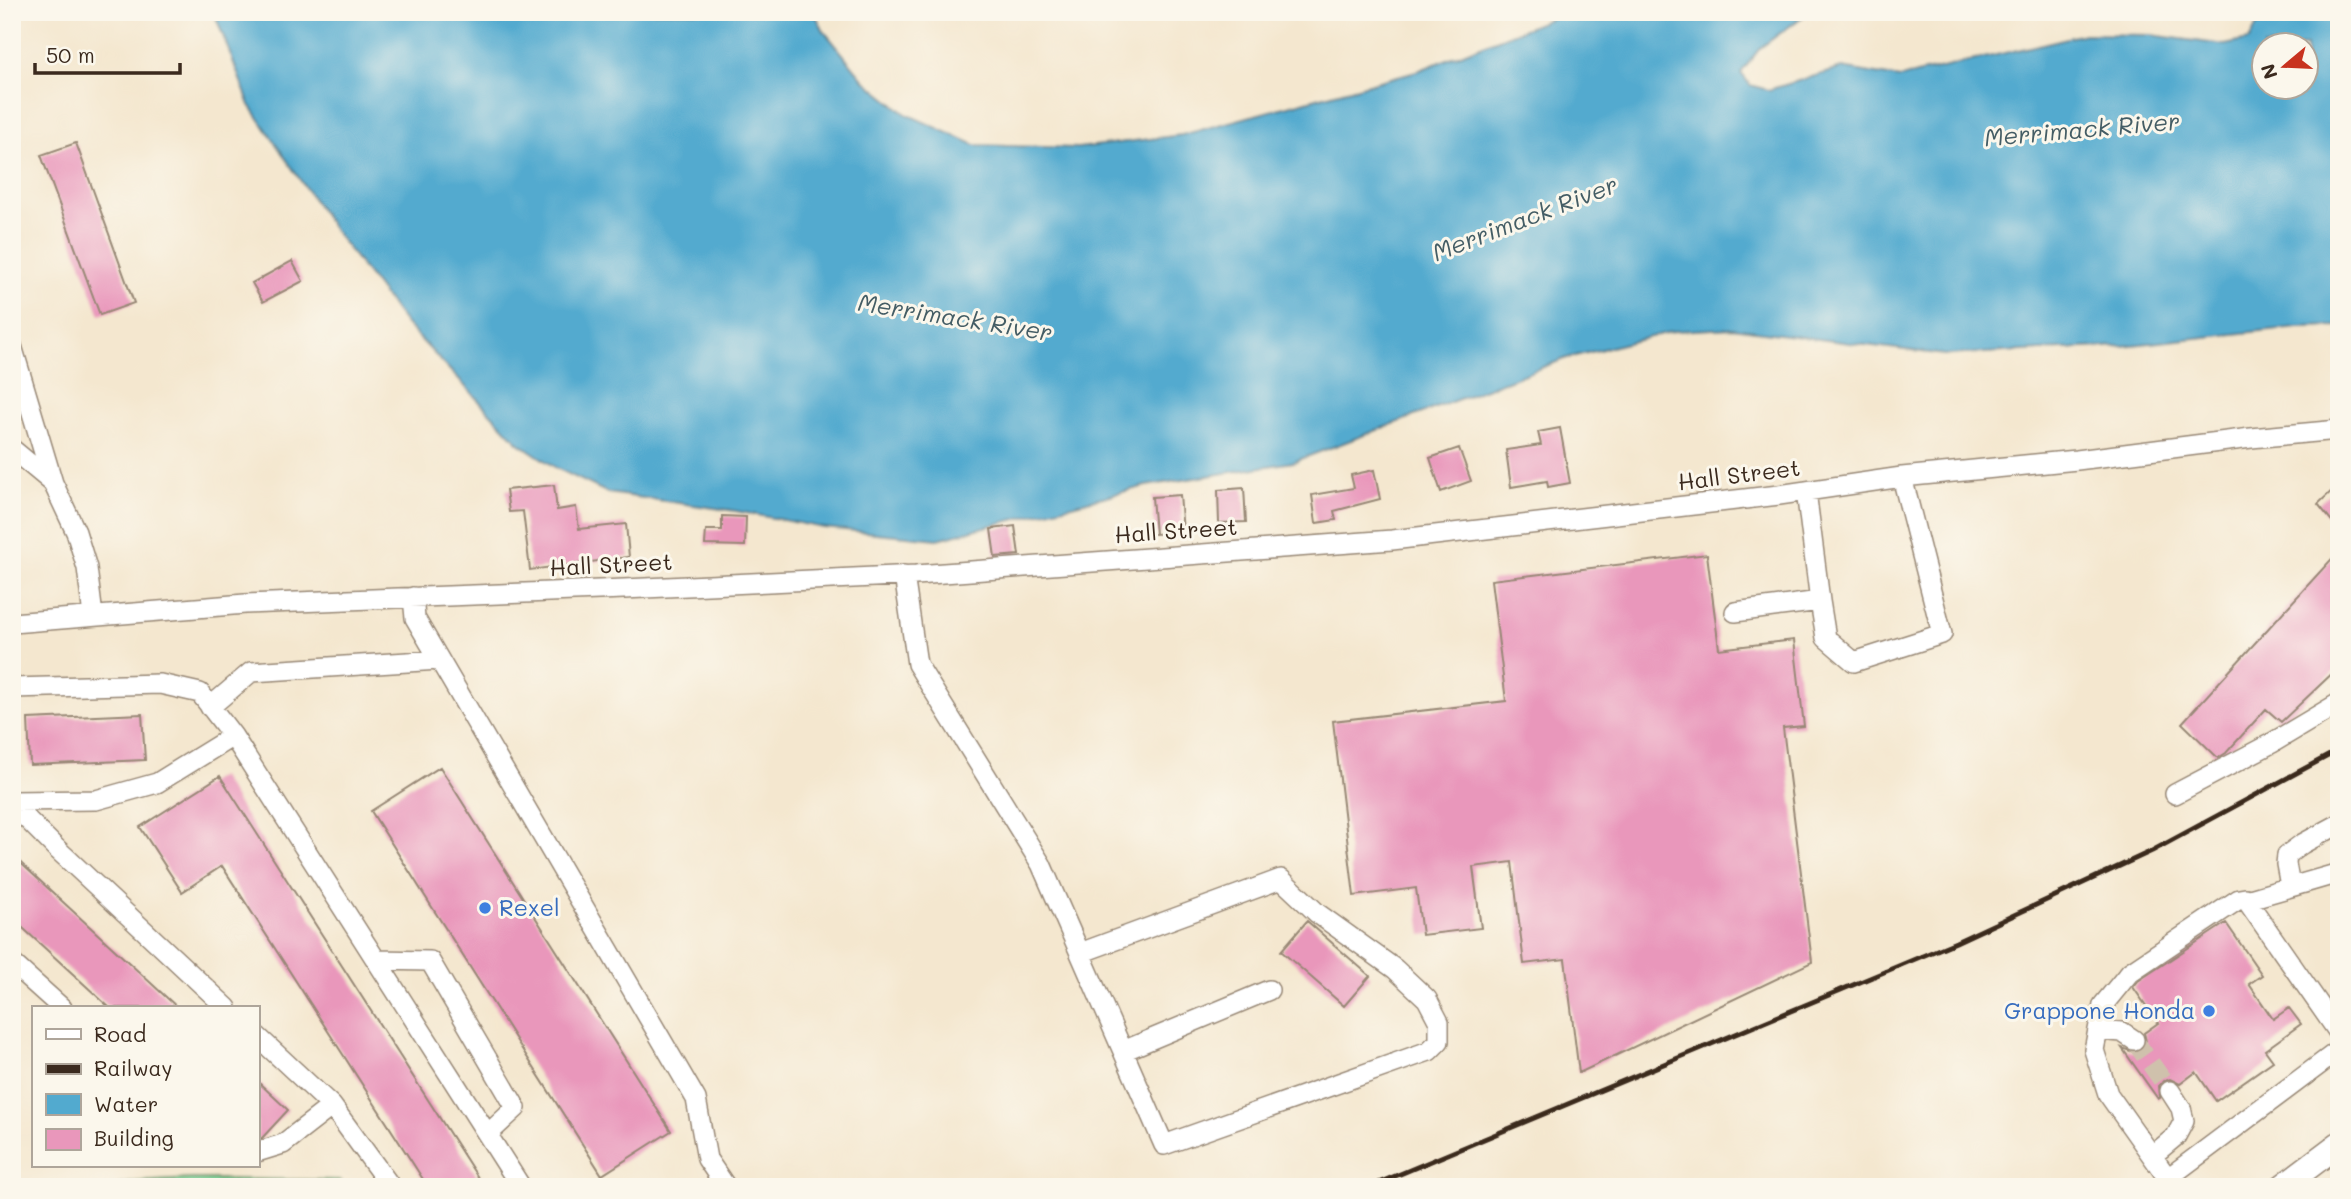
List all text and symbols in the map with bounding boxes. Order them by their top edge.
scale bar [35,32,180,76]
north arrow [2250,32,2320,102]
text: 50 m [46,41,95,68]
text: N [2254,61,2283,83]
water label: Merrimack River [1983,105,2181,153]
water label: Merrimack River [1427,168,1622,267]
water label: Merrimack River [856,286,1055,347]
street label: Hall Street [1676,452,1802,496]
street label: Hall Street [1114,511,1238,549]
street label: Hall Street [549,546,673,582]
place label: Rexel [499,892,560,922]
marker: Rexel [477,900,493,916]
place label: Grappone Honda [2004,995,2195,1025]
marker: Grappone Honda [2201,1003,2217,1019]
legend [32,1006,259,1168]
text: Road [94,1020,146,1047]
text: Railway [94,1054,173,1081]
text: Water [94,1090,158,1117]
text: Building [94,1124,174,1151]

